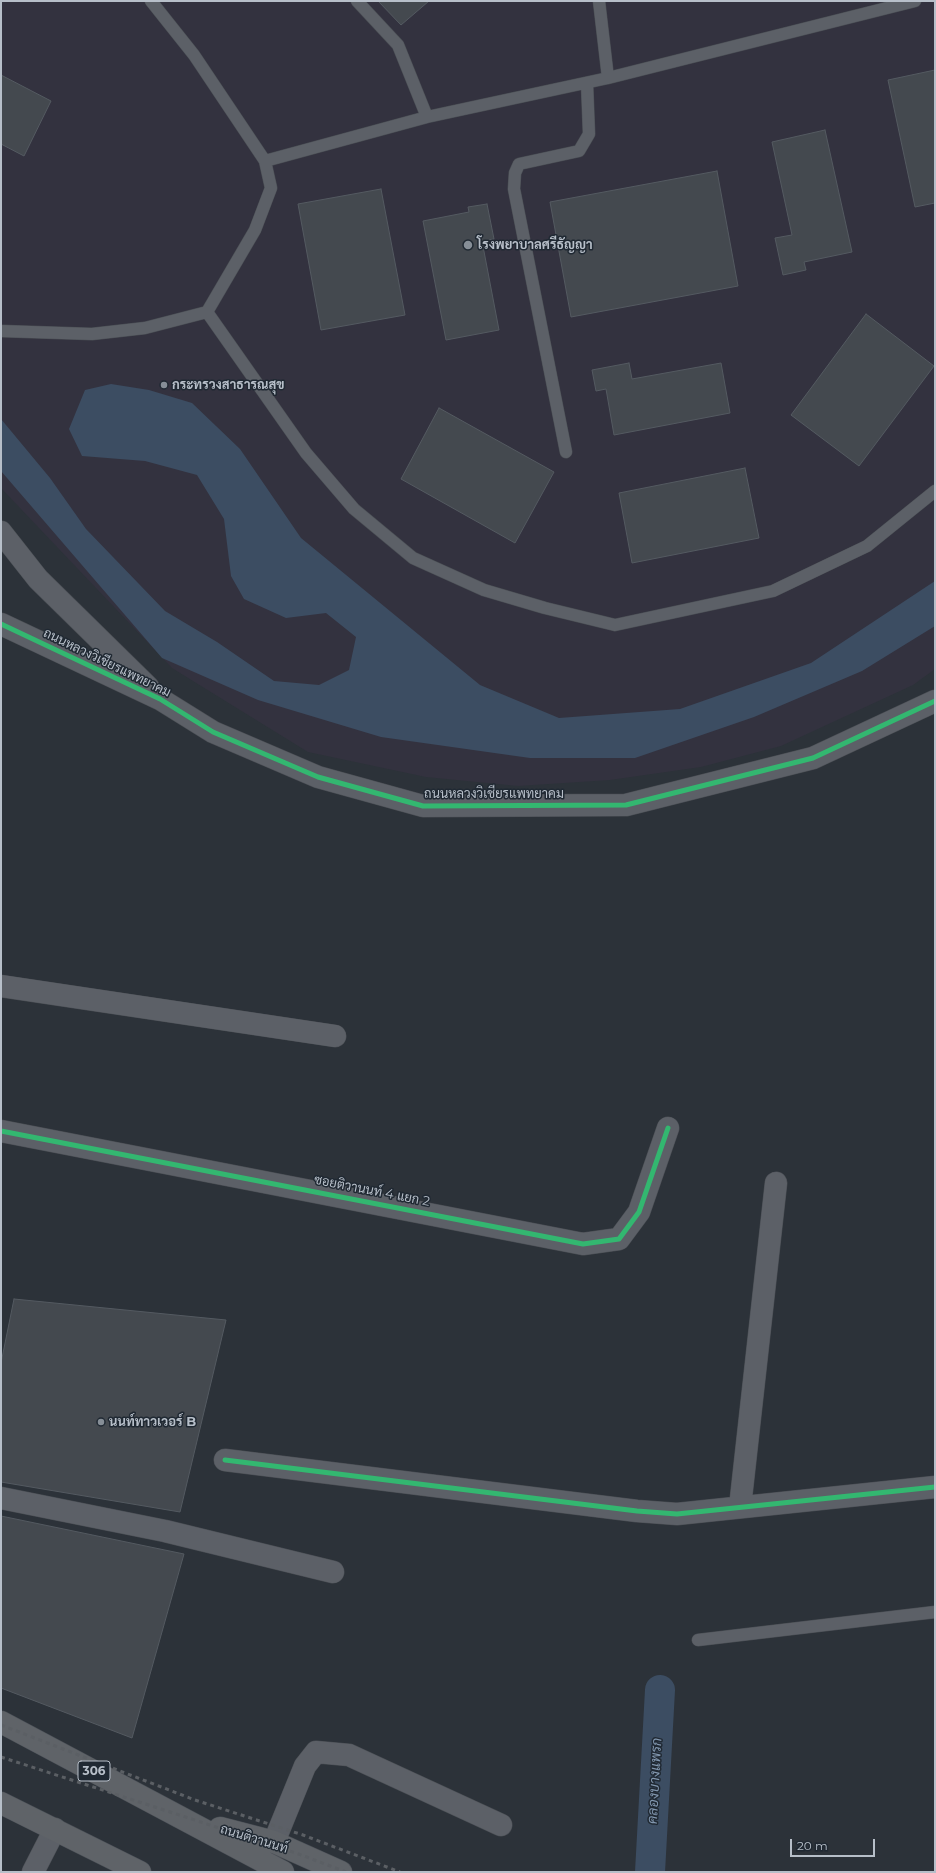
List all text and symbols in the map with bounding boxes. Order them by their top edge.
place label: โรงพยาบาลศรีธัญญา [477,237,593,253]
marker: โรงพยาบาลศรีธัญญา [462,239,474,251]
place label: กระทรวงสาธารณสุข [172,377,285,393]
marker: กระทรวงสาธารณสุข [159,380,169,390]
street label: ถนนหลวงวิเชียรแพทยาคม [41,625,173,701]
street label: ถนนหลวงวิเชียรแพทยาคม [424,786,564,802]
street label: ซอยติวานนท์ 4 แยก 2 [313,1172,431,1210]
place label: นนท์ทาวเวอร์ B [109,1414,196,1430]
marker: นนท์ทาวเวอร์ B [96,1417,106,1427]
water label: คลองบางแพรก [644,1737,666,1825]
road number: 306 [78,1761,110,1781]
street label: ถนนติวานนท์ [218,1821,290,1857]
scale bar [792,1831,877,1857]
text: 20 m [797,1838,828,1853]

